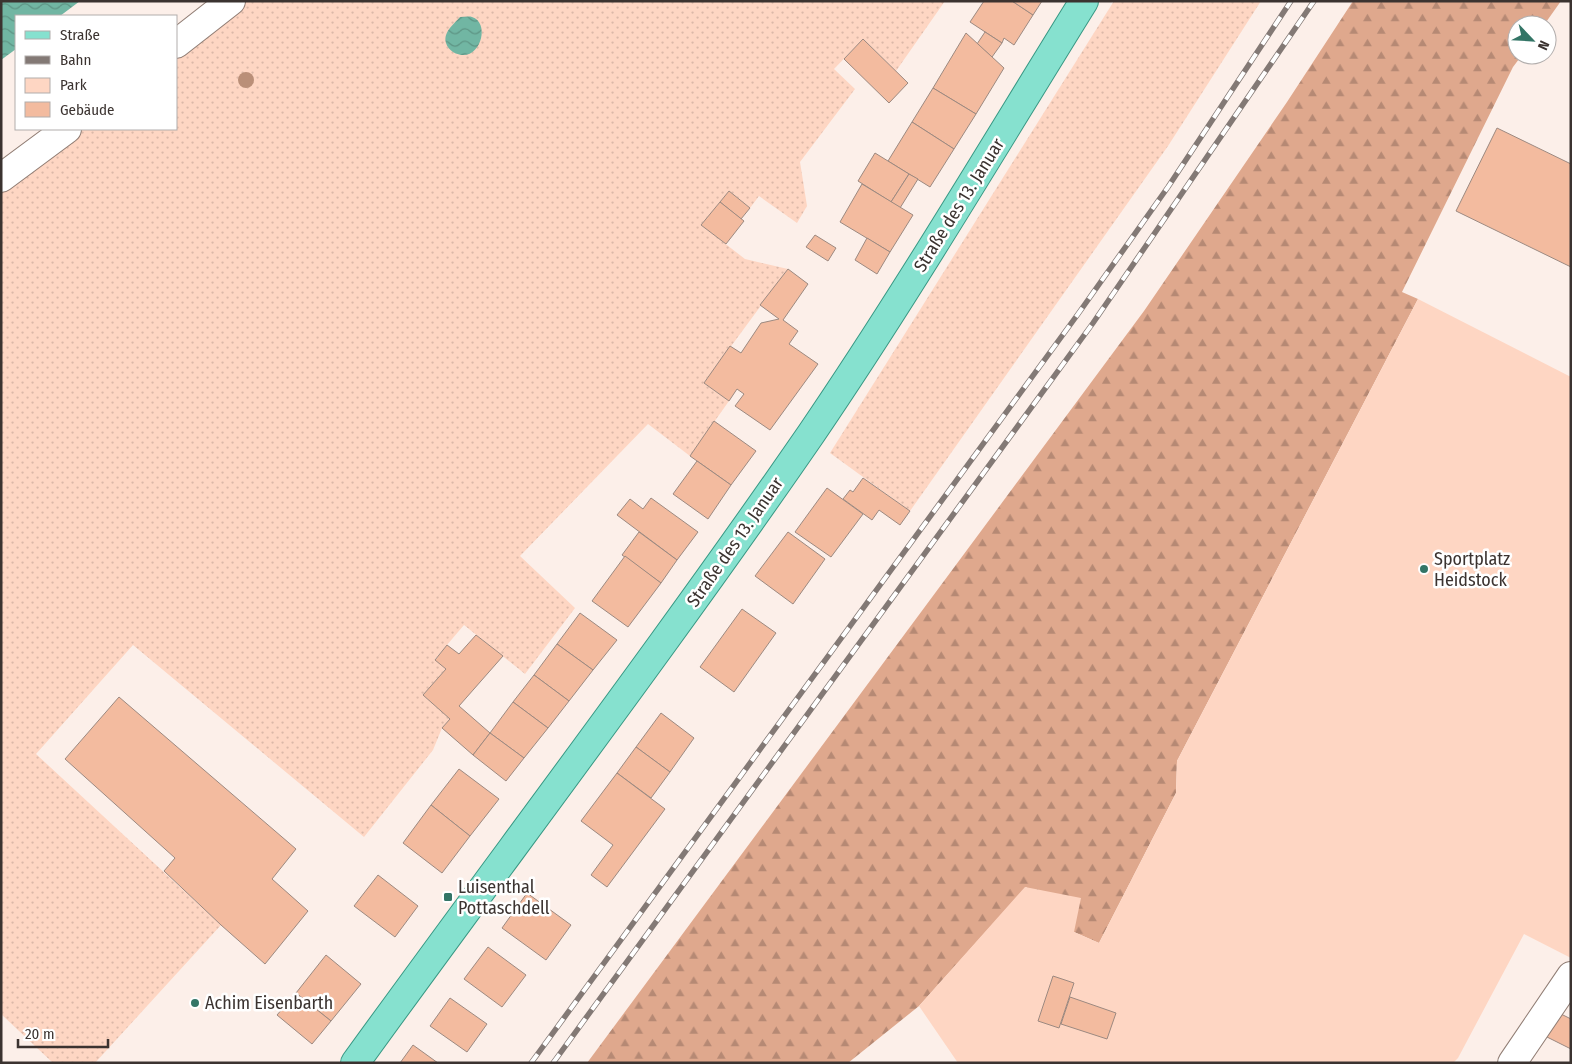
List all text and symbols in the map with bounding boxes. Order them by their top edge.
legend [15,15,178,130]
north arrow [1507,15,1557,65]
text: Straße [60,26,100,44]
text: N [1534,38,1553,53]
text: Bahn [60,51,91,69]
text: Park [60,76,87,94]
text: Gebäude [60,101,115,119]
street label: Straße des 13. Januar [909,133,1009,276]
street label: Straße des 13. Januar [682,472,788,611]
place label: Sportplatz Heidstock [1434,548,1510,591]
marker: Sportplatz Heidstock [1418,563,1430,575]
place label: Luisenthal Pottaschdell [458,876,550,919]
marker: Luisenthal Pottaschdell [442,891,454,903]
place label: Achim Eisenbarth [205,992,333,1014]
marker: Achim Eisenbarth [189,997,201,1009]
scale bar [18,1016,108,1048]
text: 20 m [25,1025,55,1043]

